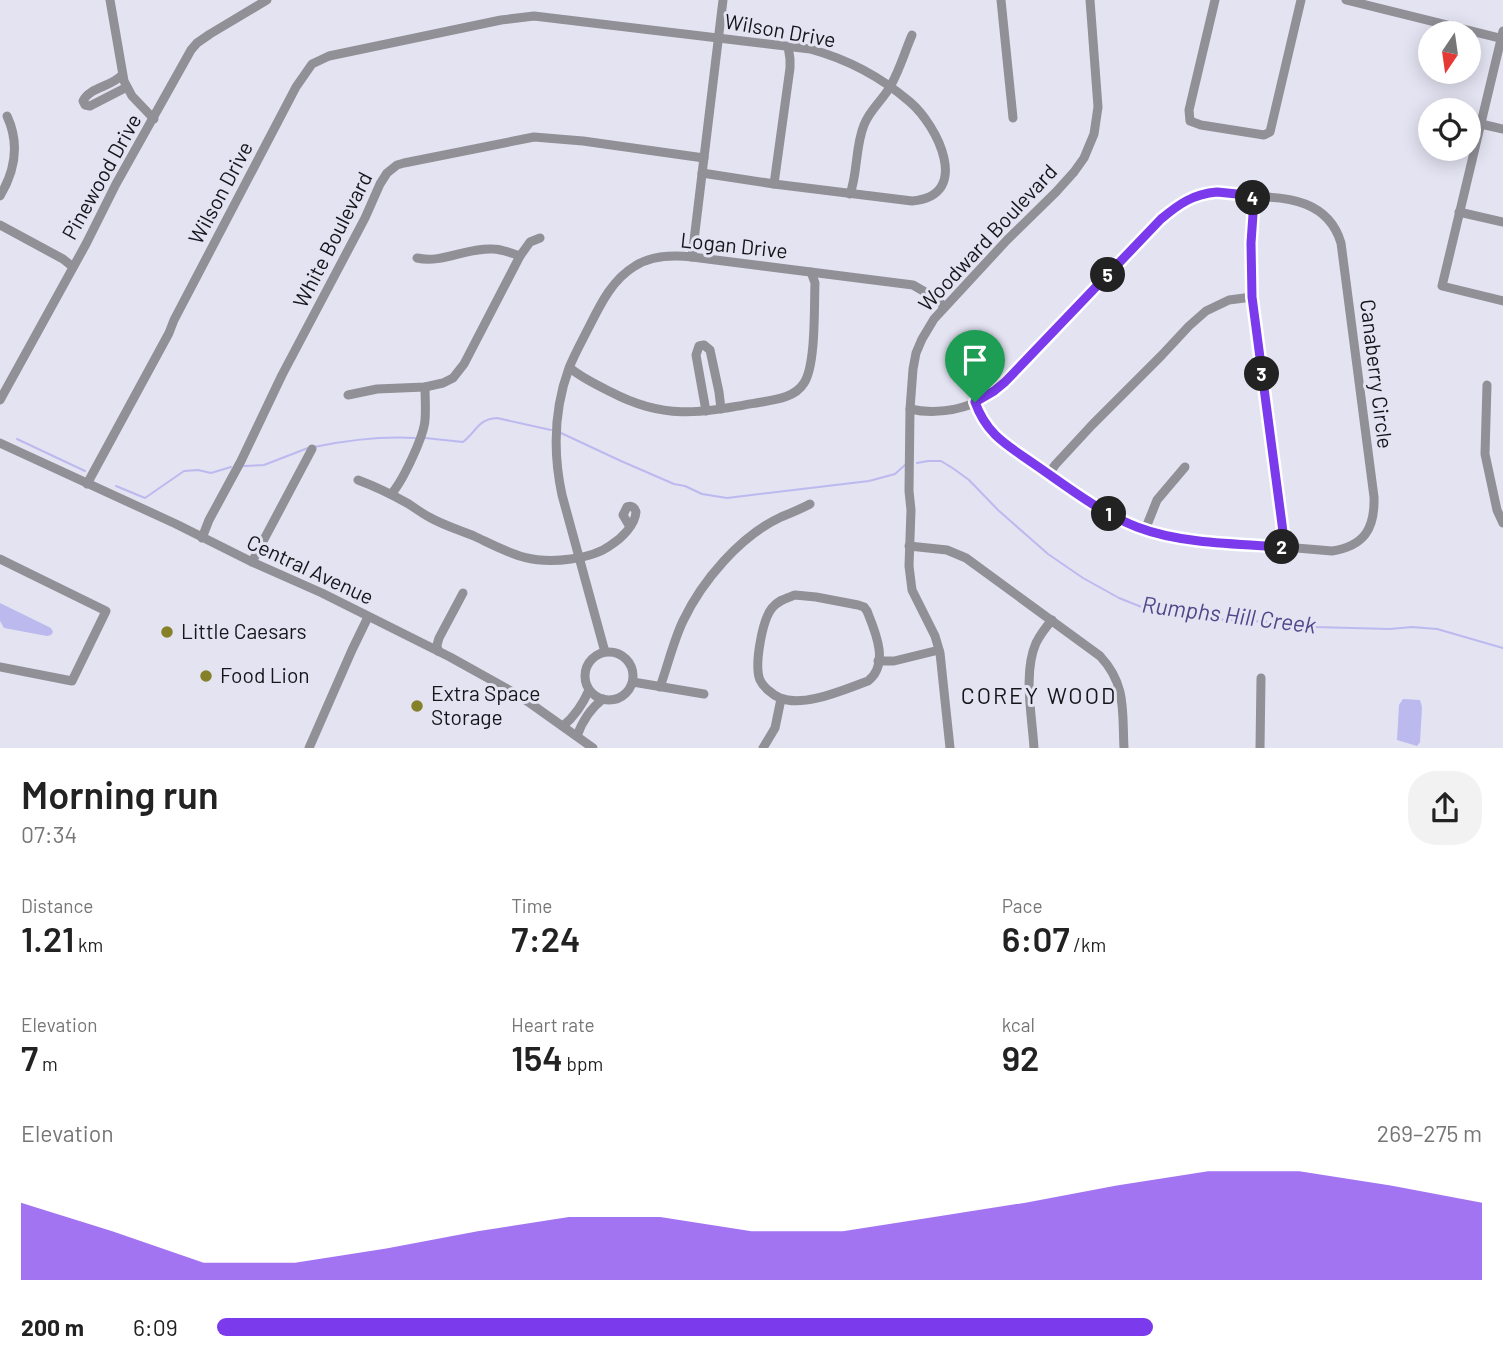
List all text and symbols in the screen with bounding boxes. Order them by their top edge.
street label: Wilson Drive [723,7,838,52]
north arrow [1418,21,1480,84]
map controls [1418,21,1481,161]
button: locate [1418,98,1481,161]
street label: Pinewood Drive [56,109,146,244]
street label: Wilson Drive [182,137,257,248]
street label: Woodward Boulevard [912,158,1061,316]
street label: White Boulevard [287,167,377,311]
pin: 4 [1236,180,1270,216]
text: 4 [1247,186,1258,209]
street label: Logan Drive [679,226,789,263]
pin: 5 [1090,258,1126,292]
text: 5 [1102,263,1113,286]
street label: Canaberry Circle [1356,298,1399,450]
pin [945,330,1005,402]
icon: arrive [956,341,994,379]
pin: 3 [1244,356,1280,392]
text: 3 [1256,362,1267,385]
pin: 1 [1092,496,1126,532]
text: 1 [1105,502,1112,525]
street label: Central Avenue [243,528,378,609]
pin: 2 [1264,530,1300,564]
text: 2 [1276,535,1287,558]
water label: Rumphs Hill Creek [1141,589,1318,639]
place label: Little Caesars [181,618,307,643]
marker: Little Caesars [159,624,175,640]
place label: Food Lion [220,662,310,687]
marker: Food Lion [198,668,214,684]
place label: Extra Space Storage [431,680,541,729]
district label: COREY WOOD [961,681,1117,709]
marker: Extra Space Storage [409,698,425,714]
text: Morning run [21,771,219,817]
button: share [1408,771,1482,845]
text: 07:34 [21,820,77,848]
text: Distance [21,894,93,917]
text: Time [511,894,552,917]
text: Pace [1002,894,1043,917]
text: 1.21 [21,917,74,959]
text: 7:24 [511,917,581,959]
text: 6:07 [1002,917,1070,959]
text: km [74,933,103,956]
text: /km [1070,933,1106,956]
text: Elevation [21,1013,98,1036]
text: Heart rate [511,1013,595,1036]
text: kcal [1002,1013,1035,1036]
text: 7 [21,1036,38,1078]
text: 154 [511,1036,563,1078]
text: 92 [1002,1036,1039,1078]
text: m [38,1052,58,1075]
text: bpm [563,1052,603,1075]
text: Elevation [21,1119,114,1147]
text: 269–275 m [1377,1119,1482,1147]
text: 200 m [21,1313,84,1341]
text: 6:09 [133,1313,178,1341]

